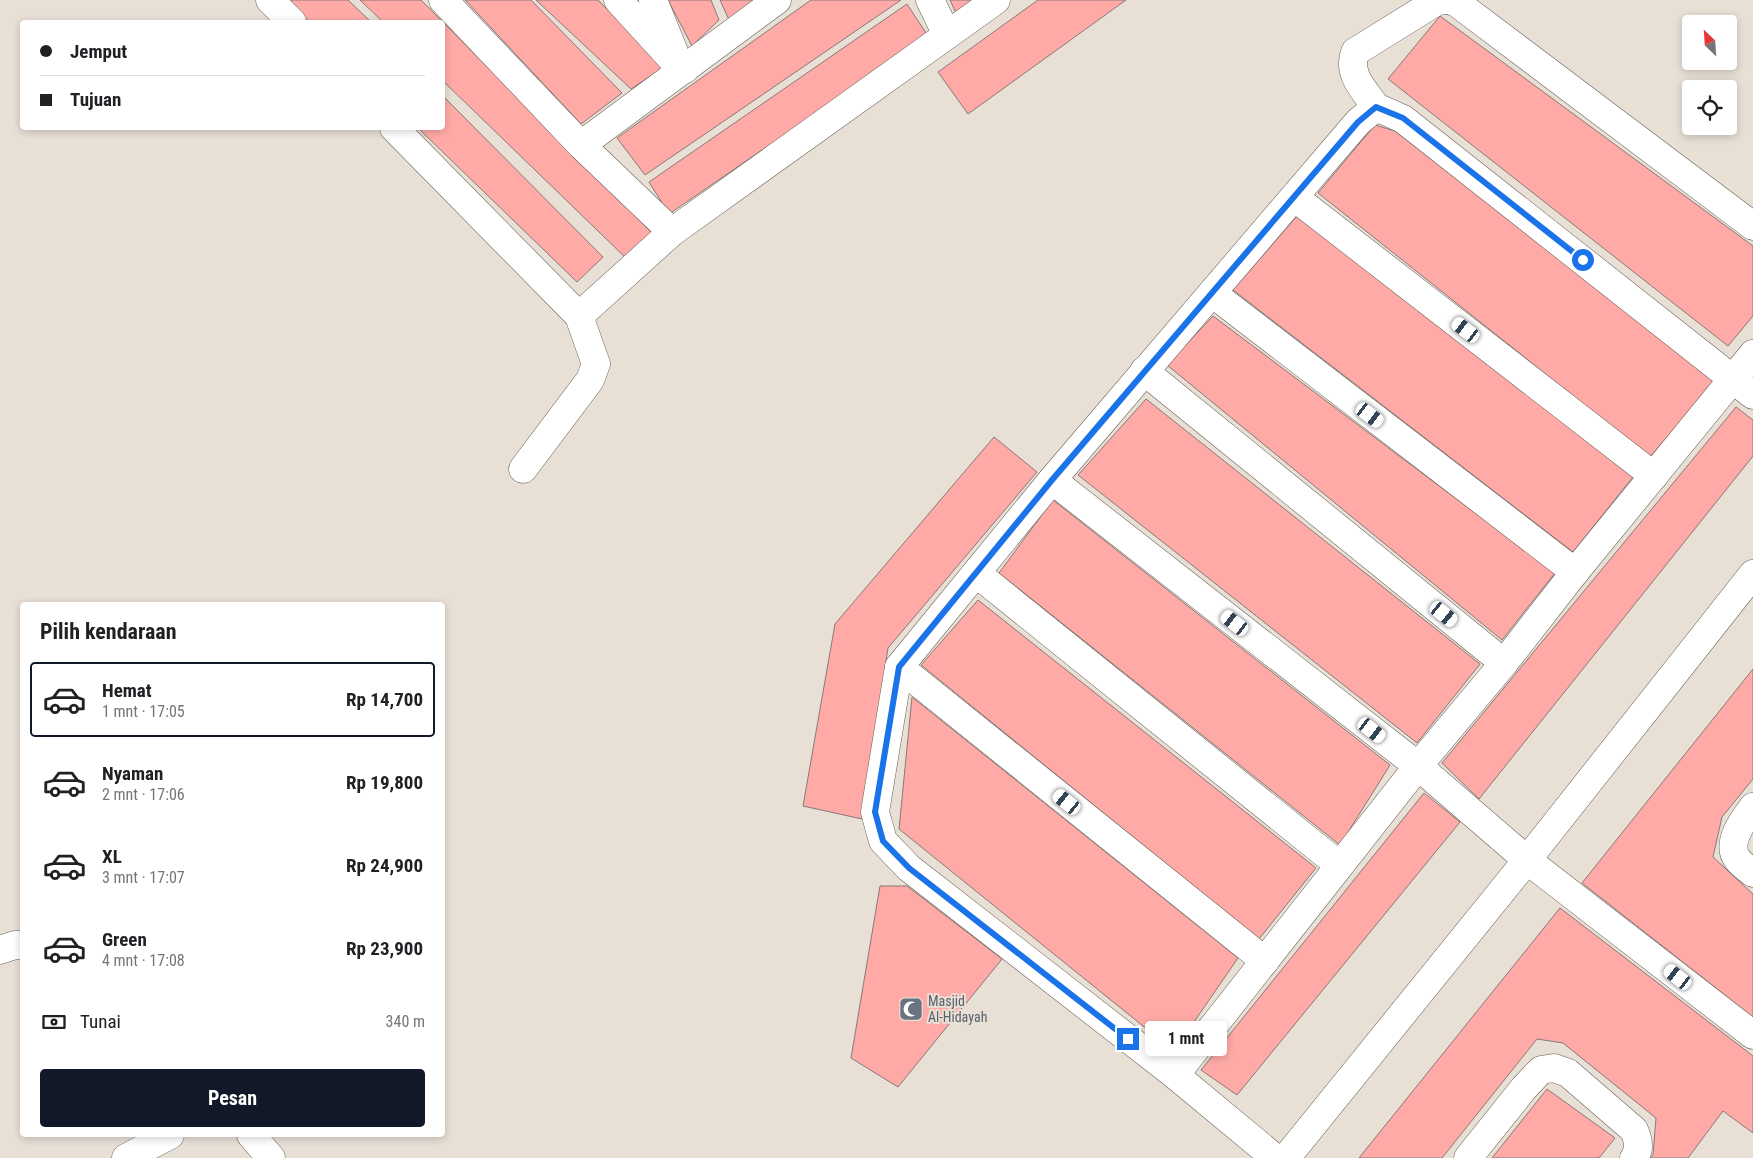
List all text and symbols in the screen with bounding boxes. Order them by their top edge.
north arrow [1682,15,1738,70]
map controls [1682,15,1737,135]
text: Jemput [70,40,127,63]
button: locate [1682,80,1737,135]
text: Tujuan [70,88,121,111]
route start [1572,249,1594,271]
car [1449,315,1482,345]
car [1353,400,1386,430]
car [1427,599,1460,629]
car [1218,608,1251,638]
text: Pilih kendaraan [40,619,176,644]
icon: car [42,677,87,722]
text: Hemat [102,679,152,702]
text: Rp 14,700 [346,688,423,711]
text: 1 mnt · 17:05 [102,702,185,721]
car [1355,715,1388,745]
icon: car [42,760,87,805]
text: Nyaman [102,762,163,785]
text: Rp 19,800 [346,771,423,794]
text: 2 mnt · 17:06 [102,785,185,804]
car [1050,787,1083,817]
icon: car [42,843,87,888]
text: XL [102,845,122,868]
text: Rp 24,900 [346,854,423,877]
text: 3 mnt · 17:07 [102,868,185,887]
icon: car [42,926,87,971]
text: Green [102,928,147,951]
text: Rp 23,900 [346,937,423,960]
text: 4 mnt · 17:08 [102,951,185,970]
car [1661,962,1694,992]
place label: Masjid Al-Hidayah [928,993,987,1025]
mosque icon: Masjid Al-Hidayah [898,996,924,1022]
icon: cash [40,1008,68,1036]
text: Tunai [80,1010,121,1033]
text: 340 m [386,1012,425,1031]
callout: 1 mnt [1146,1022,1228,1056]
route end [1117,1028,1139,1050]
text: 1 mnt [1168,1029,1204,1048]
button: Pesan [40,1069,425,1127]

